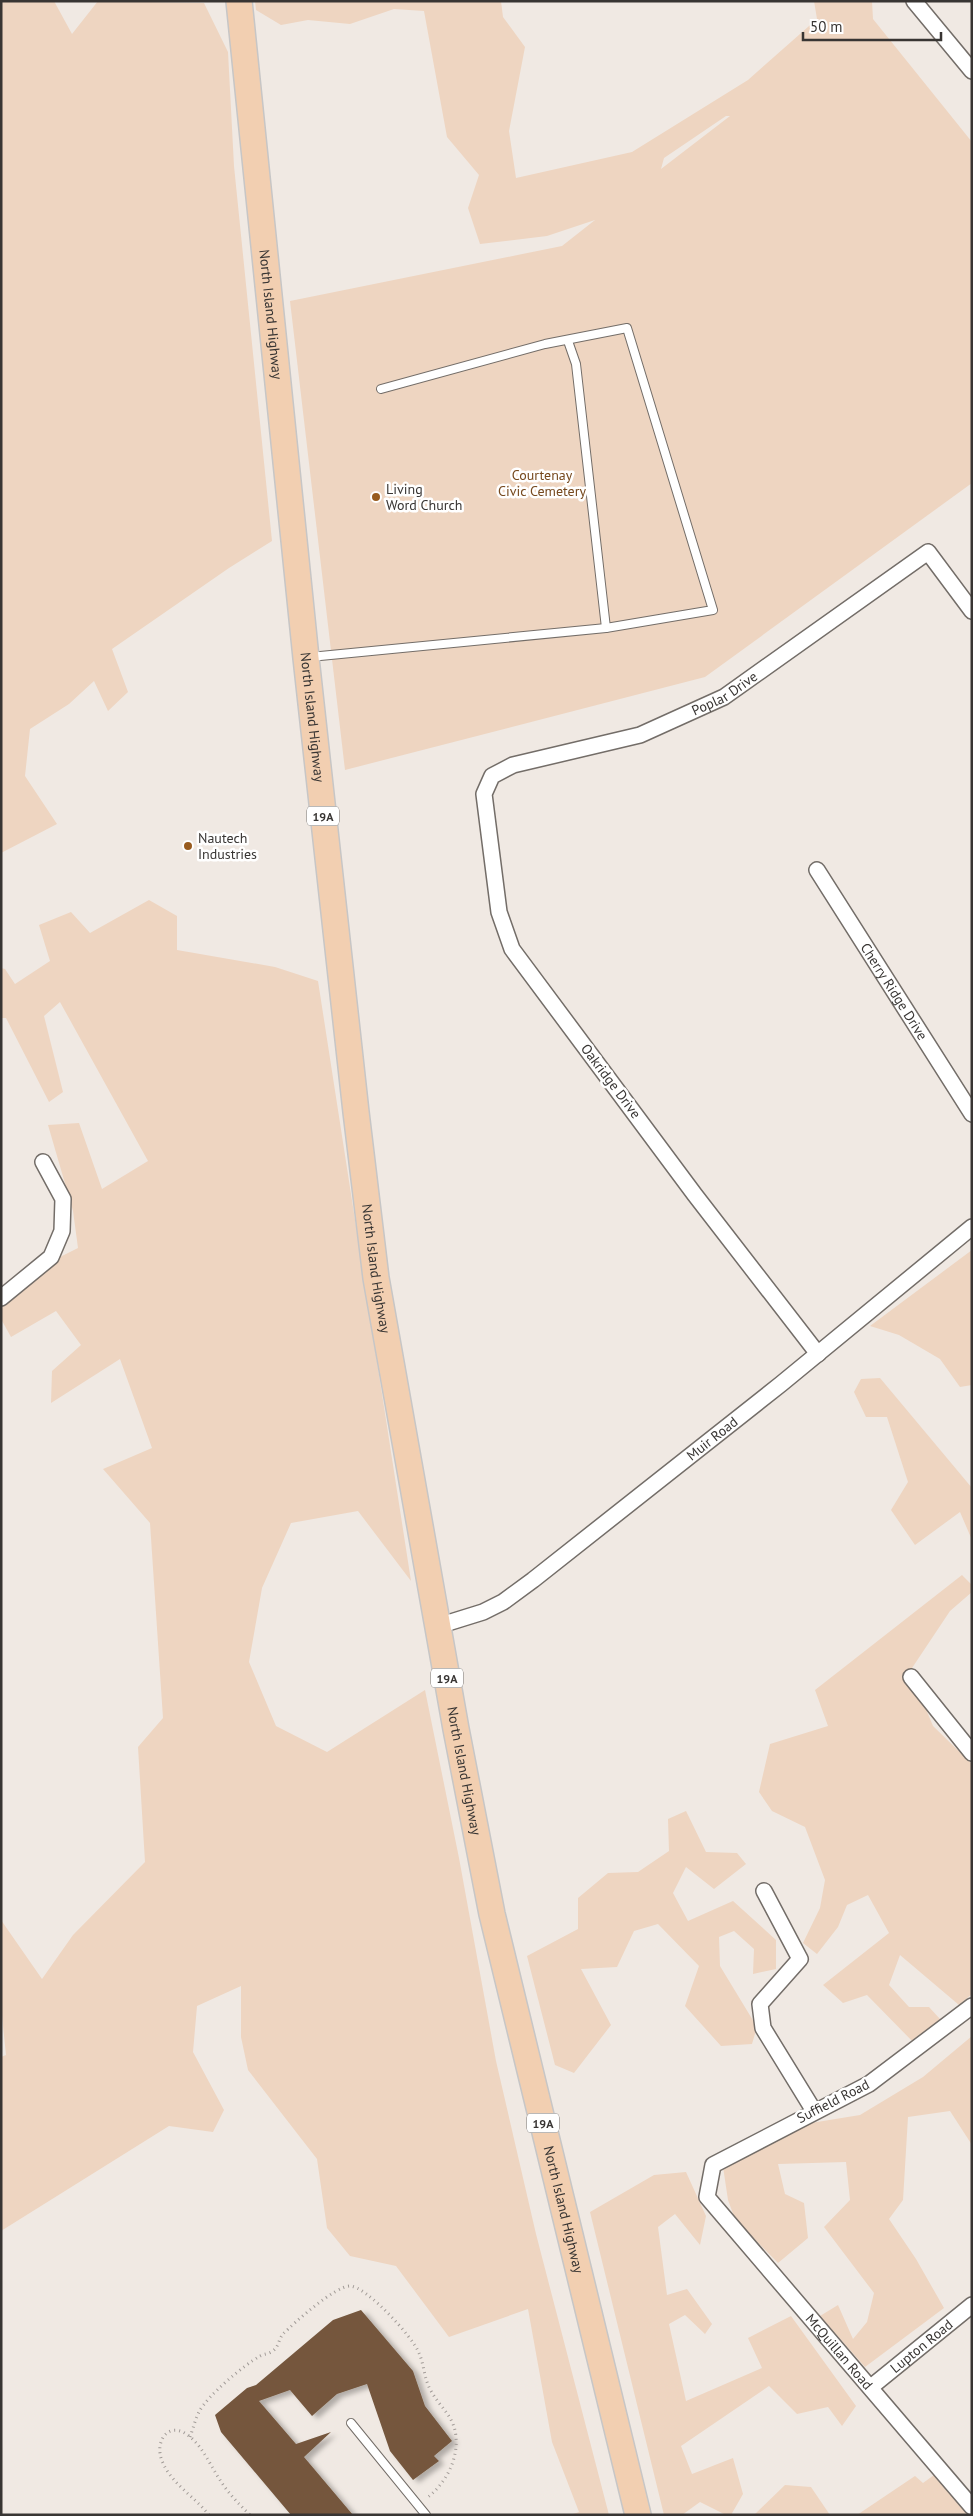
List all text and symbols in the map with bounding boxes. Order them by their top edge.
scale bar [803,10,940,42]
text: 50 m [810,17,843,36]
street label: North Island Highway [255,249,287,381]
park label: Courtenay Civic Cemetery [498,466,586,500]
place label: Living Word Church [386,480,462,514]
marker: Living Word Church [370,491,382,503]
street label: North Island Highway [296,651,329,784]
street label: Poplar Drive [689,667,761,719]
road number: 19A [307,806,339,826]
place label: Nautech Industries [198,829,257,863]
marker: Nautech Industries [182,840,194,852]
street label: Cherry Ridge Drive [857,940,932,1043]
street label: Oakridge Drive [577,1040,645,1122]
street label: North Island Highway [358,1203,395,1335]
street label: Muir Road [683,1413,741,1464]
road number: 19A [431,1669,463,1688]
street label: North Island Highway [443,1705,486,1837]
street label: Suffield Road [794,2075,872,2127]
road number: 19A [527,2114,559,2132]
street label: North Island Highway [540,2144,588,2276]
street label: McQuillan Road [802,2310,877,2393]
street label: Lupton Road [887,2315,956,2377]

